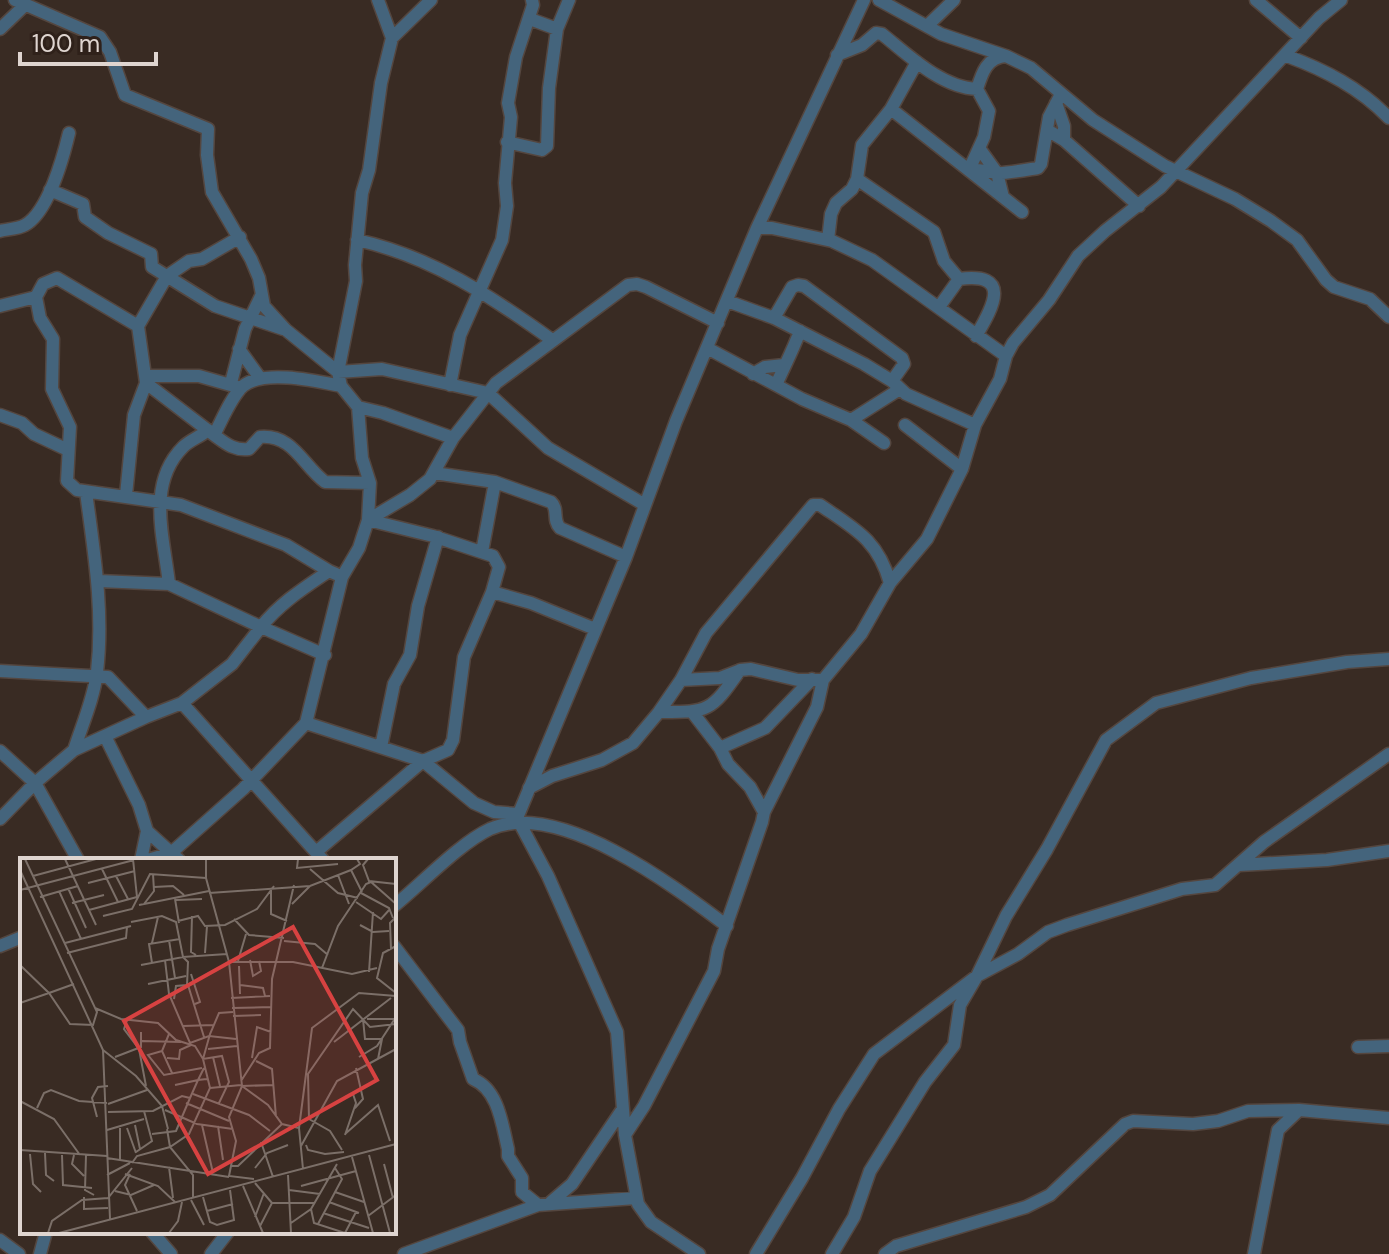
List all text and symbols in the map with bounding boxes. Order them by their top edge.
scale bar [20,16,156,66]
text: 100 m [32,28,100,59]
inset map [20,858,396,1234]

